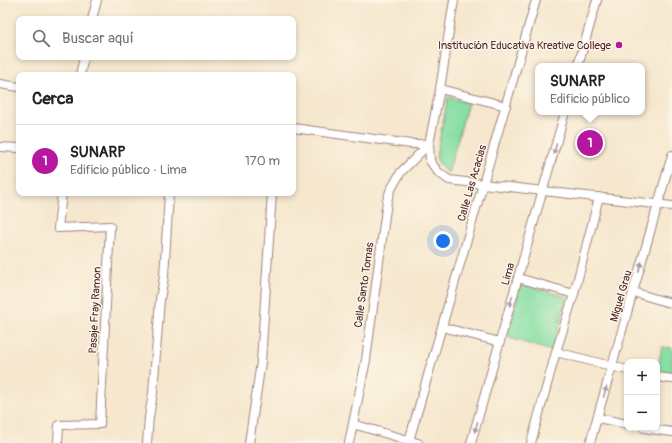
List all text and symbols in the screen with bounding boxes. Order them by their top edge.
search box [16,16,296,60]
icon: search [30,27,52,49]
text: Buscar aquí [62,29,134,48]
place label: Institución Educativa Kreative College [438,39,612,52]
marker: Institución Educativa Kreative College [614,40,624,50]
popup [535,63,645,115]
text: SUNARP [550,72,606,91]
text: Cerca [32,88,73,109]
text: Edificio público [550,91,630,107]
pin: 1 [577,128,603,158]
text: SUNARP [70,143,126,162]
street label: Calle Las Acacias [455,143,489,223]
one-way arrow [552,144,558,156]
text: 1 [42,153,48,169]
text: 170 m [245,153,280,169]
text: Edificio público · Lima [70,162,187,178]
your location [433,231,453,251]
street label: Calle Santo Tomas [352,241,376,328]
street label: Lima [499,261,517,287]
one-way arrow [637,261,643,273]
street label: Pasaje Fray Ramon [86,266,104,354]
street label: Miguel Grau [607,269,635,323]
one-way arrow [508,295,514,308]
map controls [624,359,660,431]
button: + [624,359,660,395]
one-way arrow [602,386,608,398]
button: − [624,395,660,431]
one-way arrow [473,421,479,433]

